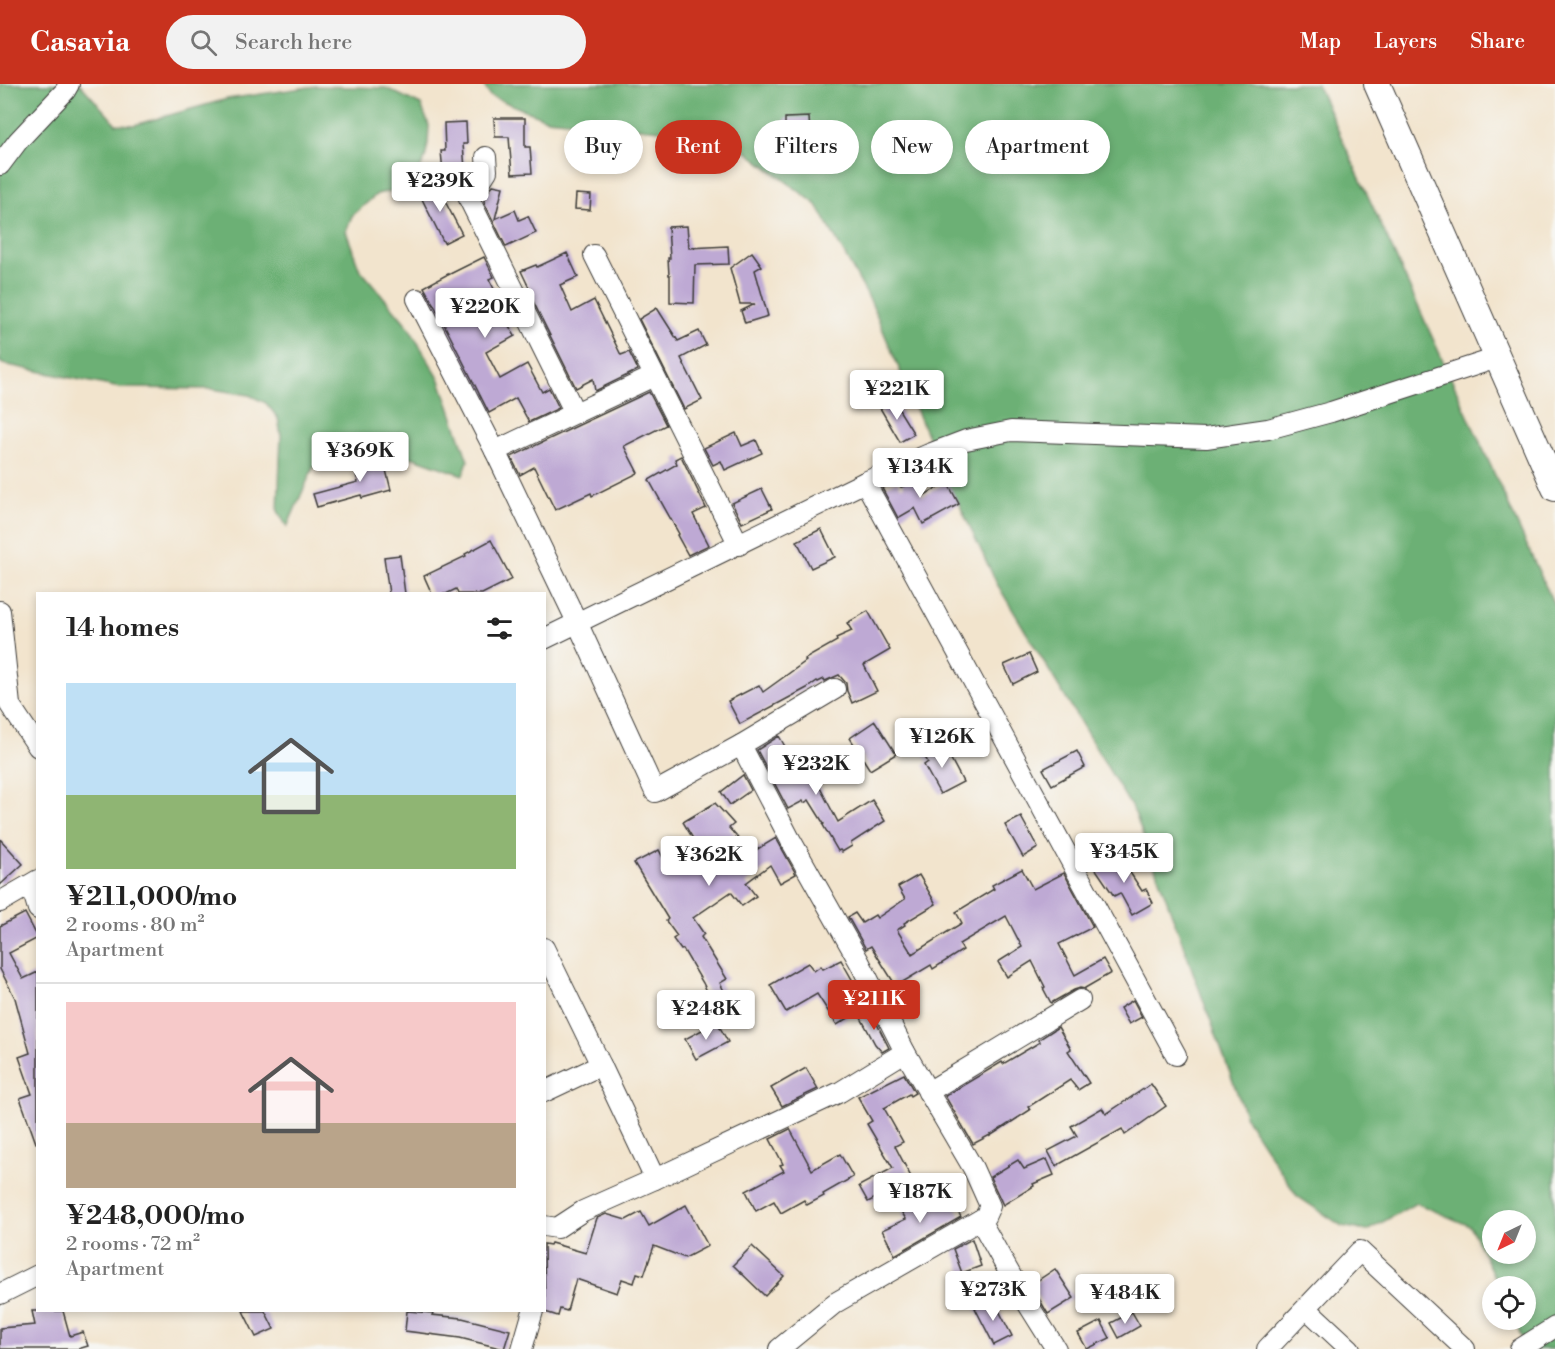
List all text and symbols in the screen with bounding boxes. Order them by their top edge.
search box [166,15,586,69]
text: Casavia [30,25,130,60]
icon: search [187,26,220,59]
text: Search here [235,29,352,56]
text: Map [1300,29,1341,55]
text: Layers [1374,29,1437,55]
text: Share [1470,29,1525,55]
chip: Buy [564,120,643,174]
chip: Rent [655,120,742,174]
chip: Filters [754,120,859,174]
chip: New [871,120,953,174]
chip: Apartment [965,120,1110,174]
pin: ¥239K [398,162,482,213]
text: ¥239K [406,169,474,194]
pin: ¥220K [443,288,527,339]
text: ¥220K [449,295,521,320]
pin: ¥221K [855,370,939,421]
text: ¥221K [864,377,930,402]
pin: ¥369K [318,432,402,483]
text: ¥369K [326,439,394,464]
pin: ¥134K [878,448,962,499]
text: ¥134K [887,455,953,480]
text: 14 homes [66,612,179,644]
icon: filters [483,612,516,645]
pin: ¥126K [900,718,984,769]
icon: home [237,722,345,830]
text: ¥126K [909,725,975,750]
pin: ¥232K [774,745,858,796]
text: ¥232K [782,752,850,777]
pin: ¥345K [1082,833,1166,884]
pin: ¥362K [667,836,751,887]
text: ¥345K [1089,840,1159,865]
text: ¥362K [675,843,743,868]
text: ¥211,000/mo [66,881,237,913]
text: 2 rooms · 80 m² [66,913,204,938]
text: Apartment [66,938,164,963]
pin: ¥211K [832,980,916,1031]
text: ¥211K [842,987,906,1012]
pin: ¥248K [664,990,748,1041]
text: ¥248K [671,997,741,1022]
icon: home [237,1041,345,1149]
pin: ¥187K [878,1173,962,1224]
text: ¥187K [888,1180,952,1205]
text: ¥248,000/mo [66,1200,245,1232]
north arrow [1482,1210,1536,1264]
map controls [1482,1210,1536,1330]
text: 2 rooms · 72 m² [66,1232,200,1257]
text: Apartment [66,1257,164,1282]
pin: ¥273K [951,1271,1035,1322]
pin: ¥484K [1083,1274,1167,1325]
button: locate [1482,1276,1536,1330]
text: ¥273K [959,1278,1027,1303]
text: ¥484K [1089,1281,1161,1306]

